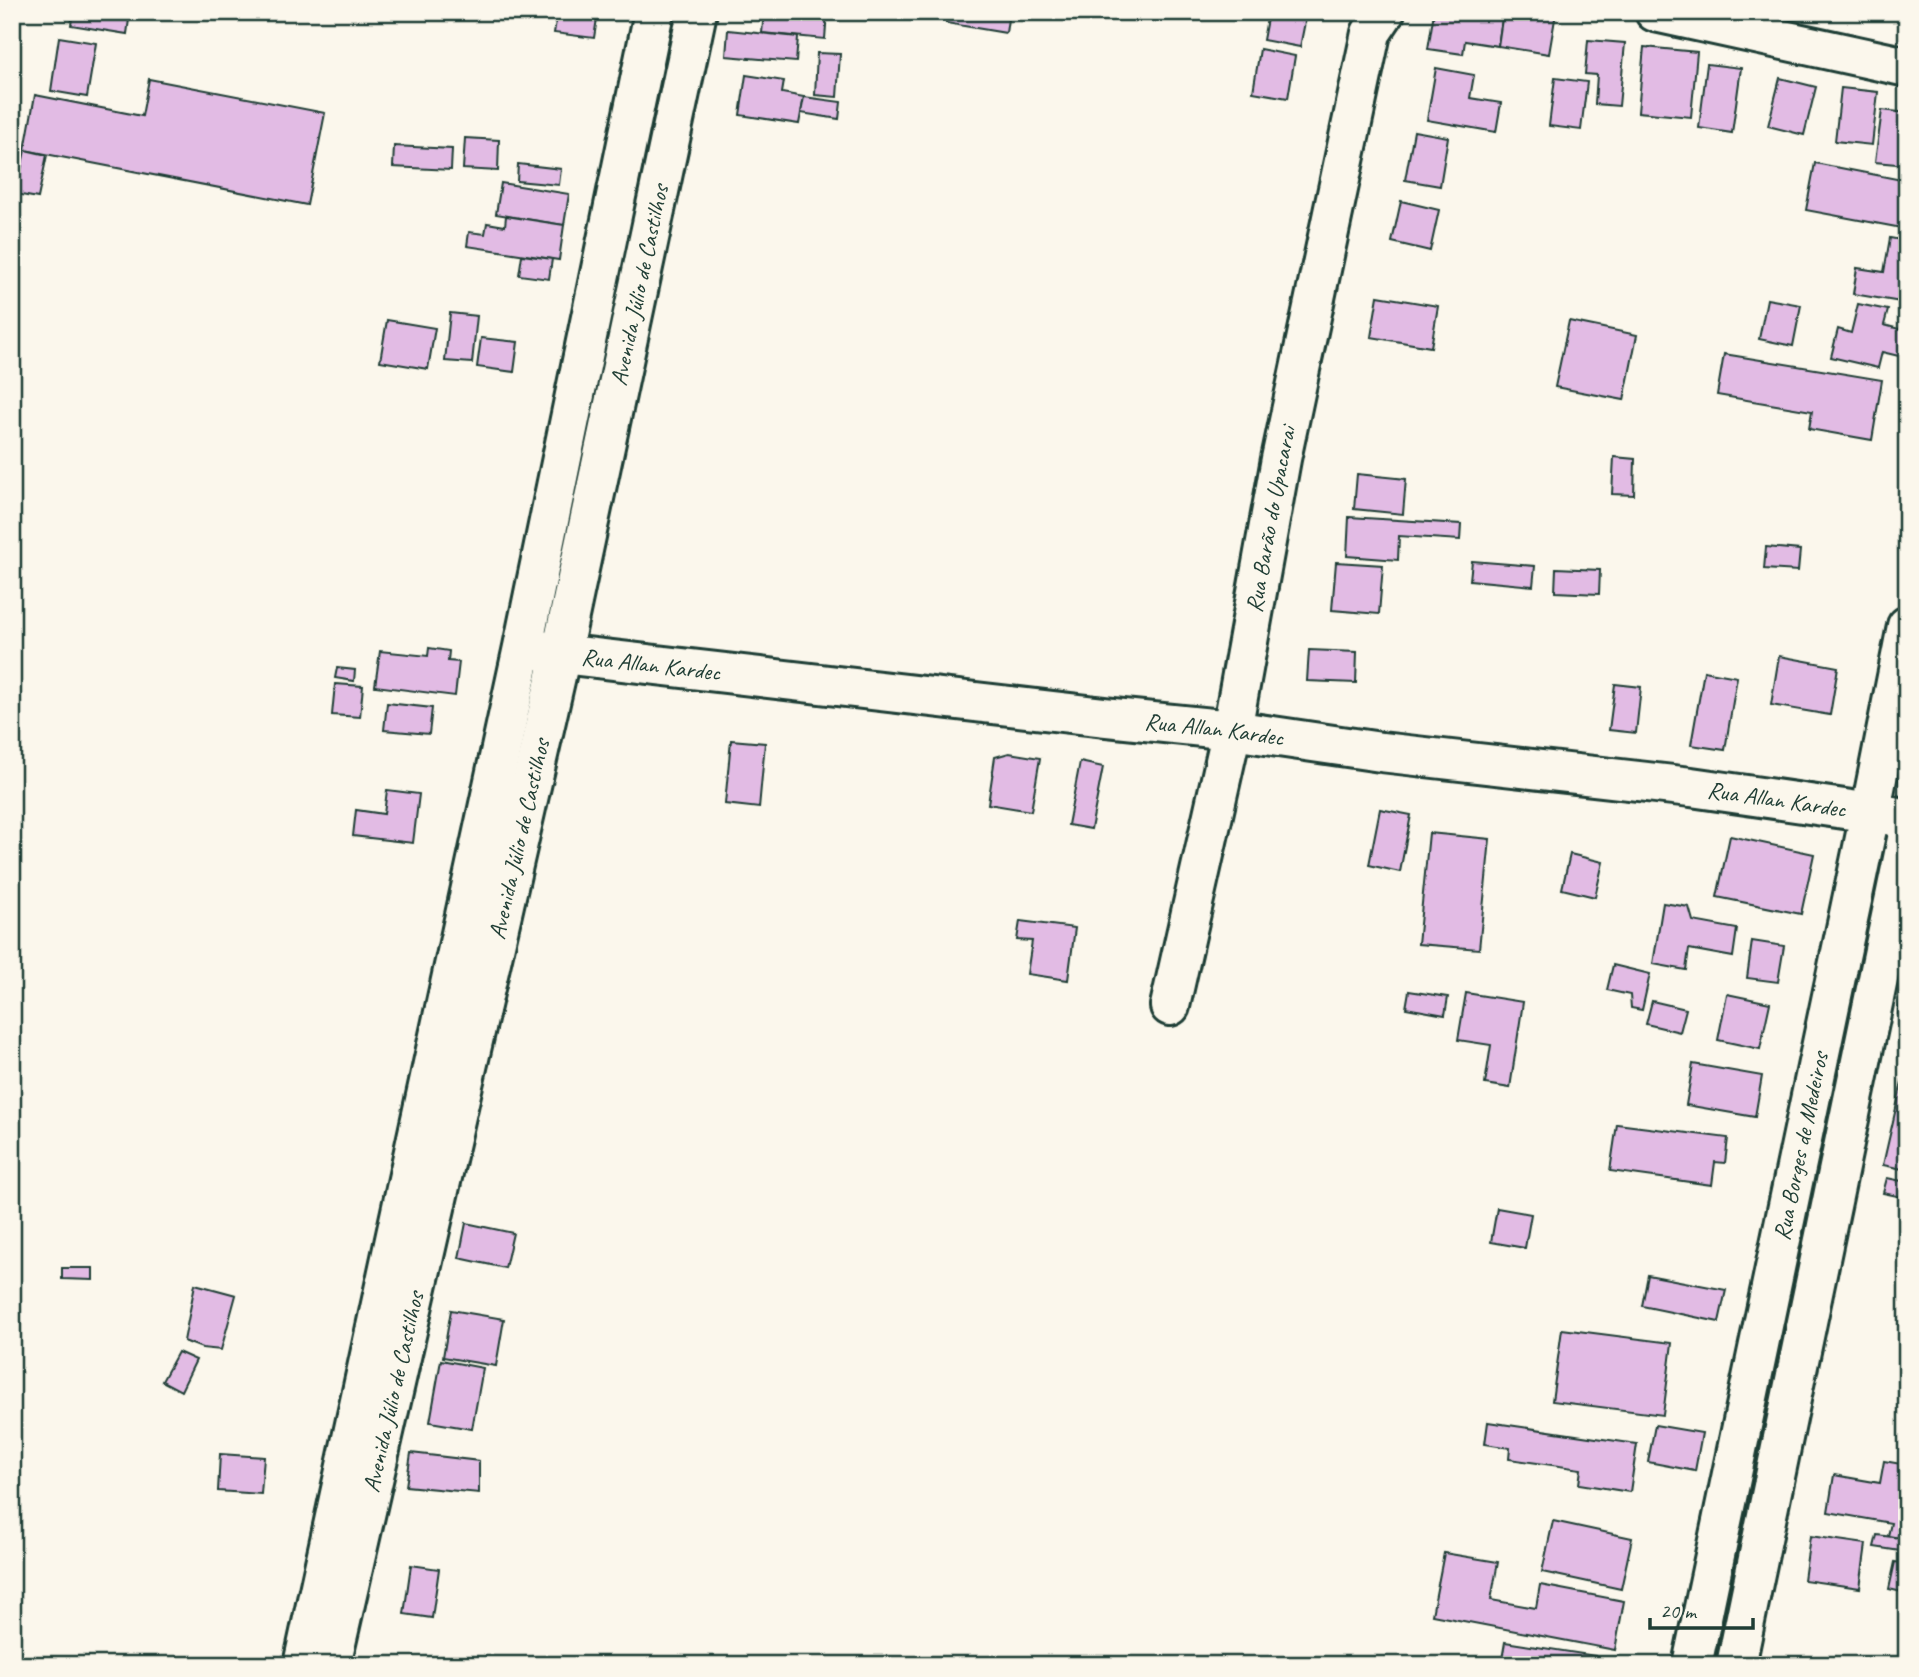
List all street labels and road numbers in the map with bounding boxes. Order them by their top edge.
street label: Avenida Júlio de Castilhos [603,179,676,388]
street label: Rua Barão do Upacarai [1239,420,1303,615]
street label: Rua Allan Kardec [580,641,723,687]
street label: Rua Allan Kardec [1143,706,1287,753]
street label: Avenida Júlio de Castilhos [482,733,557,942]
street label: Rua Allan Kardec [1706,775,1849,824]
street label: Rua Borges de Medeiros [1766,1047,1835,1243]
street label: Avenida Júlio de Castilhos [356,1286,431,1495]

